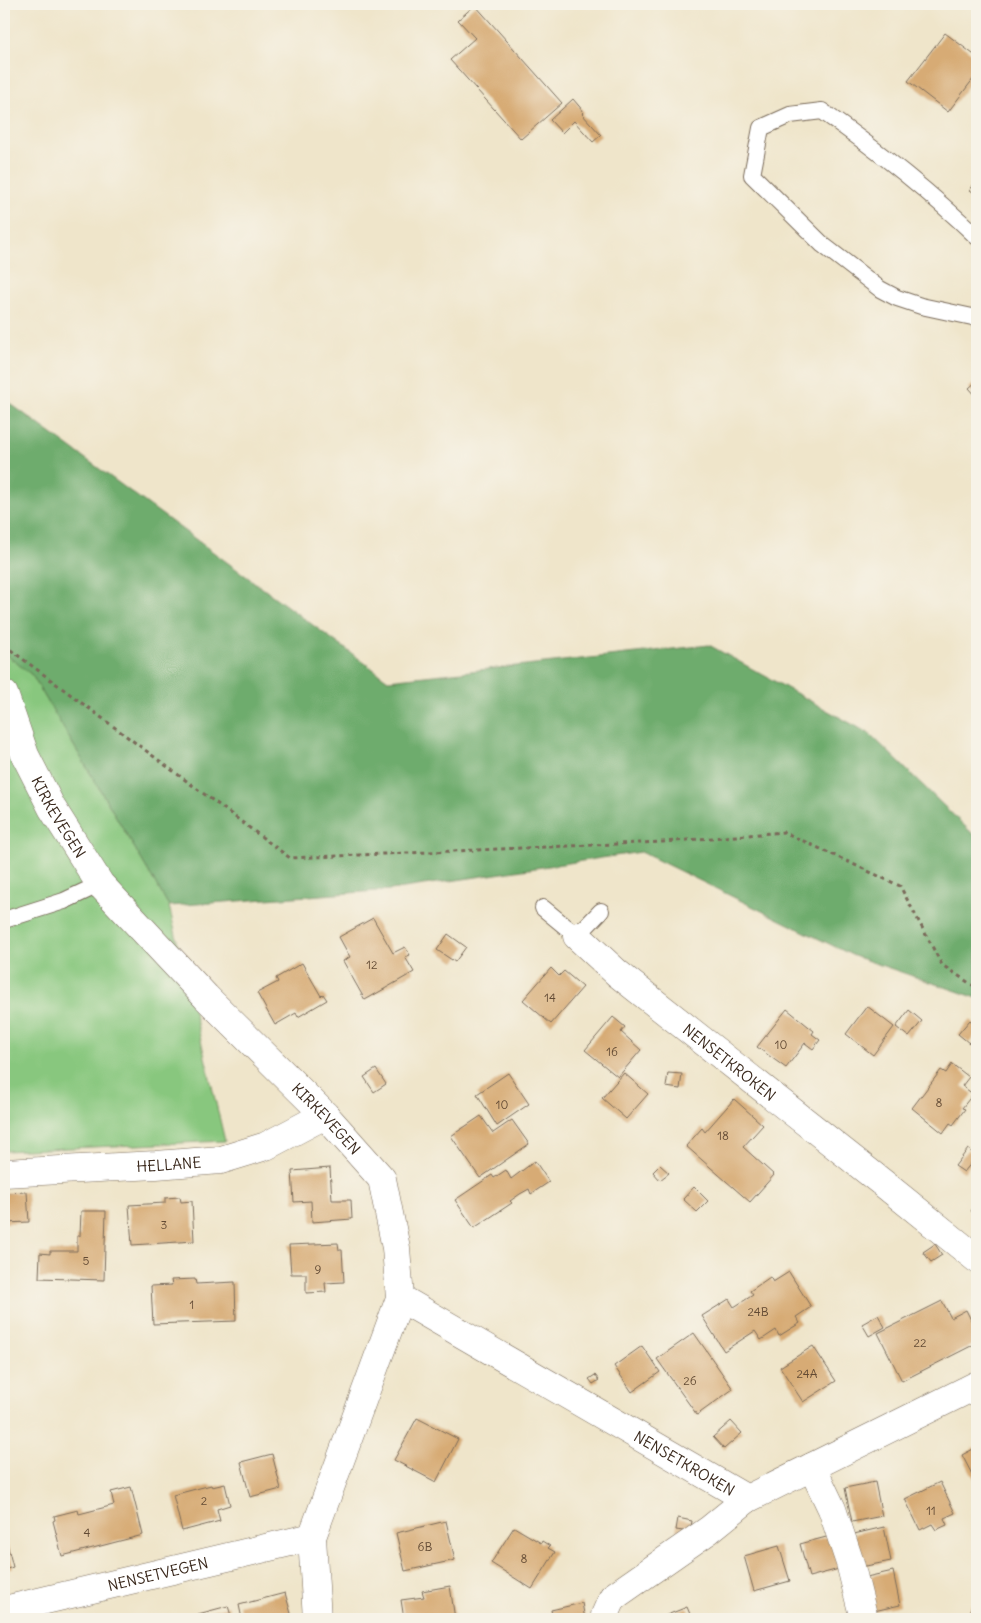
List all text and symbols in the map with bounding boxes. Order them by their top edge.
street label: KIRKEVEGEN [28,773,90,861]
house number: 12 [366,957,378,972]
house number: 14 [544,990,556,1005]
street label: NENSETKROKEN [679,1019,780,1105]
house number: 10 [775,1037,787,1052]
house number: 16 [606,1044,618,1059]
street label: KIRKEVEGEN [288,1079,365,1158]
house number: 8 [936,1095,943,1110]
house number: 10 [496,1097,508,1112]
house number: 18 [717,1128,729,1143]
street label: HELLANE [136,1152,202,1176]
house number: 3 [161,1217,168,1232]
house number: 5 [83,1253,90,1268]
house number: 9 [315,1262,322,1277]
house number: 1 [190,1297,194,1312]
house number: 24B [747,1304,769,1319]
house number: 22 [913,1335,927,1350]
house number: 24A [796,1366,818,1381]
house number: 26 [683,1373,697,1388]
street label: NENSETKROKEN [631,1426,739,1500]
house number: 2 [201,1493,208,1508]
house number: 11 [926,1503,936,1518]
house number: 4 [84,1525,91,1540]
house number: 6B [418,1539,433,1554]
house number: 8 [521,1551,528,1566]
street label: NENSETVEGEN [106,1552,210,1595]

